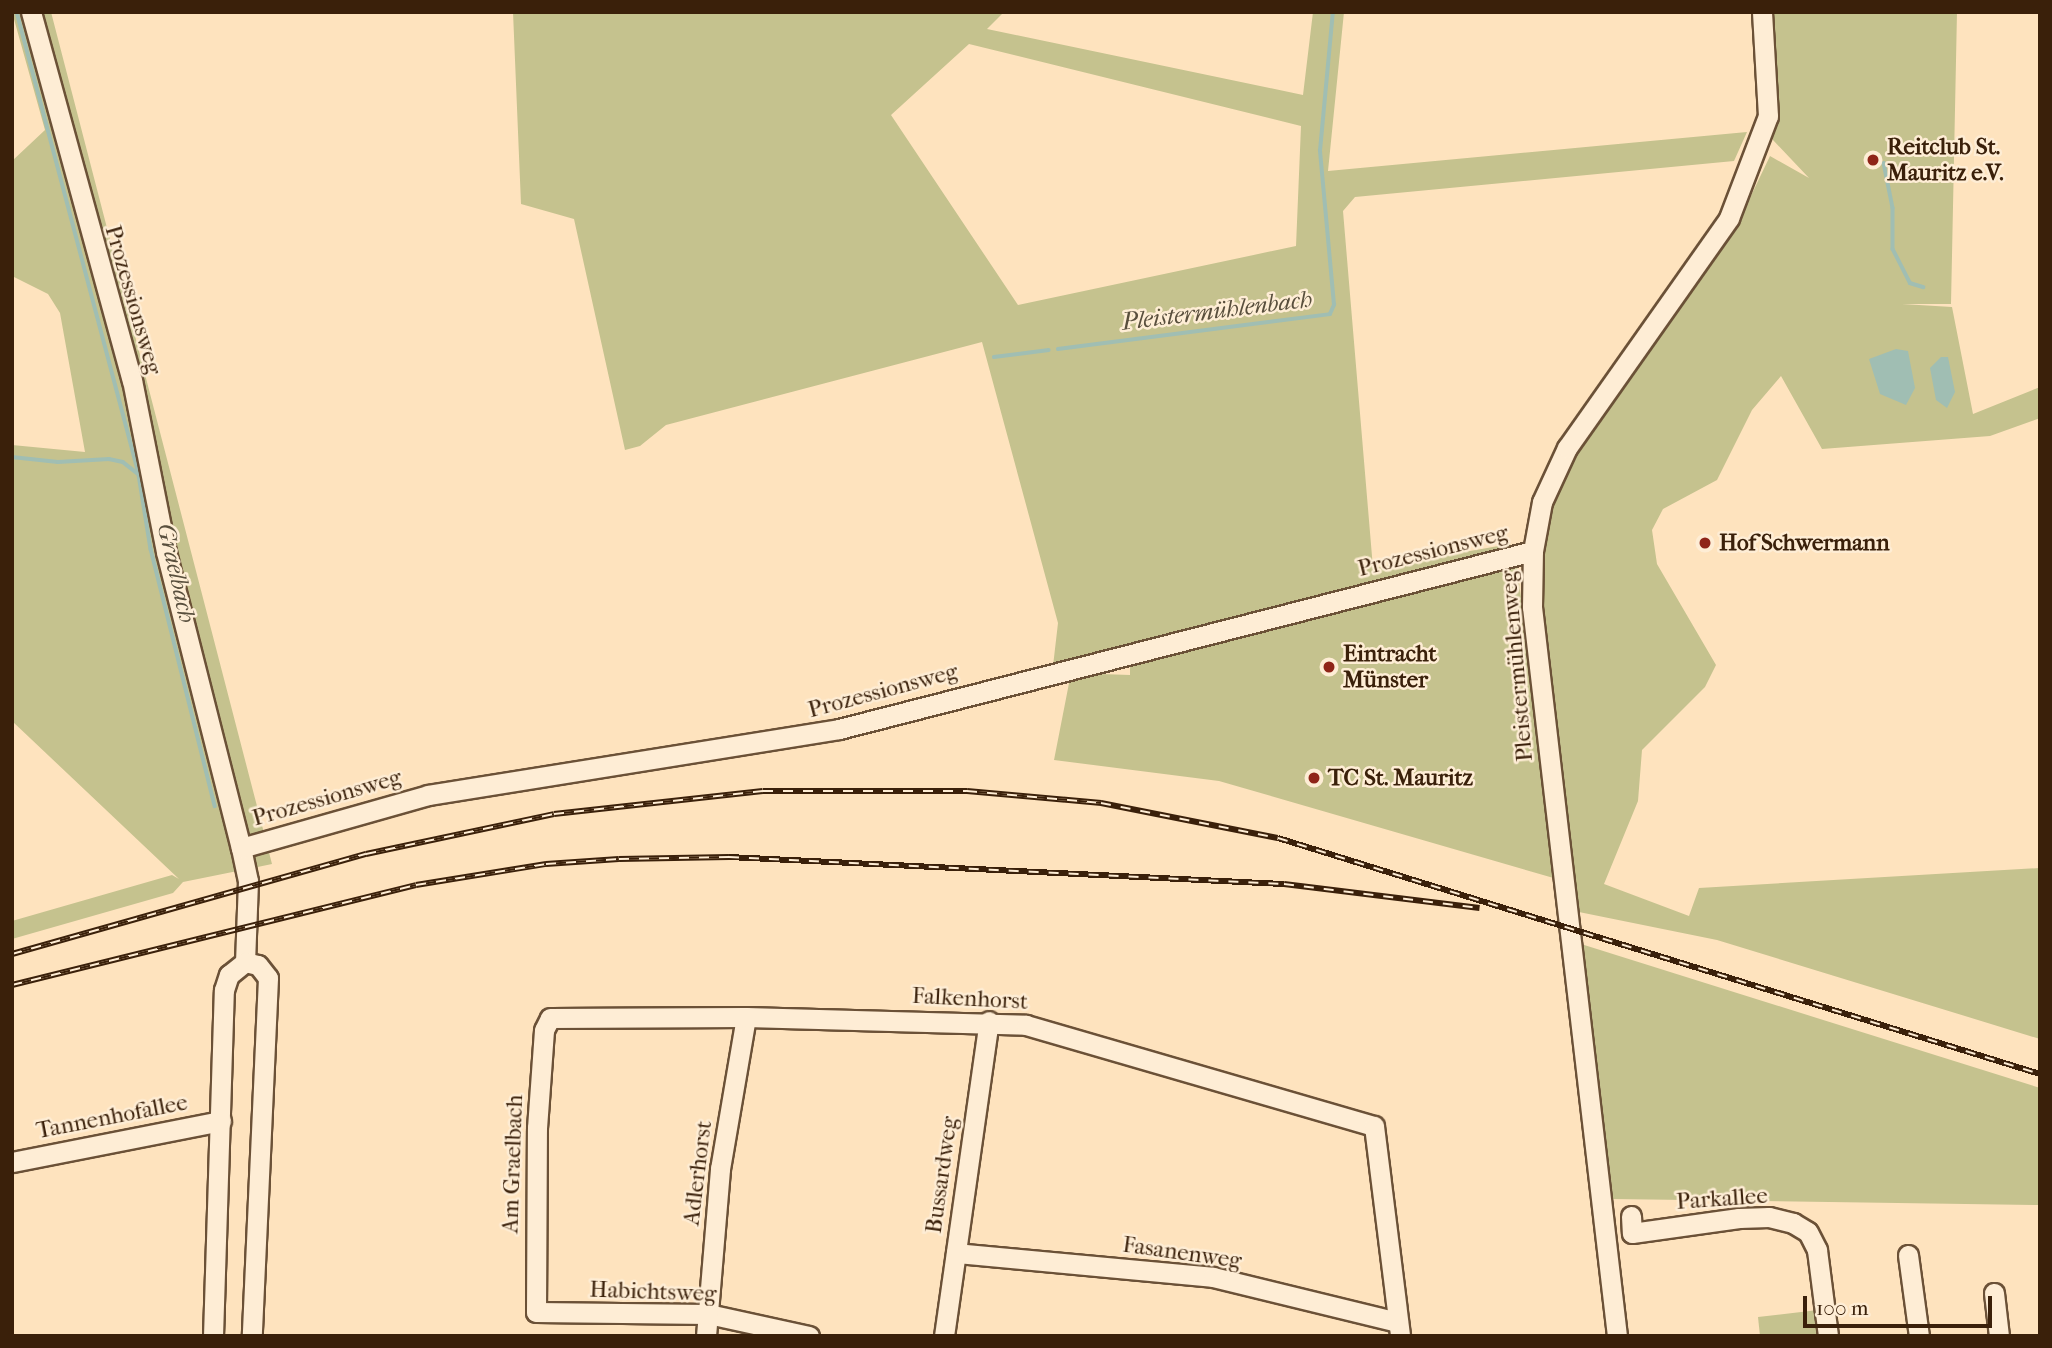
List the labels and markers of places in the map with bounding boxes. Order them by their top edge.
place label: Reitclub St. Mauritz e.V. [1887,133,2004,187]
marker: Reitclub St. Mauritz e.V. [1865,152,1881,168]
place label: Hof Schwermann [1719,529,1890,557]
marker: Hof Schwermann [1697,535,1713,551]
place label: Eintracht Münster [1343,640,1437,694]
marker: Eintracht Münster [1321,659,1337,675]
place label: TC St. Mauritz [1328,764,1473,792]
marker: TC St. Mauritz [1306,770,1322,786]

